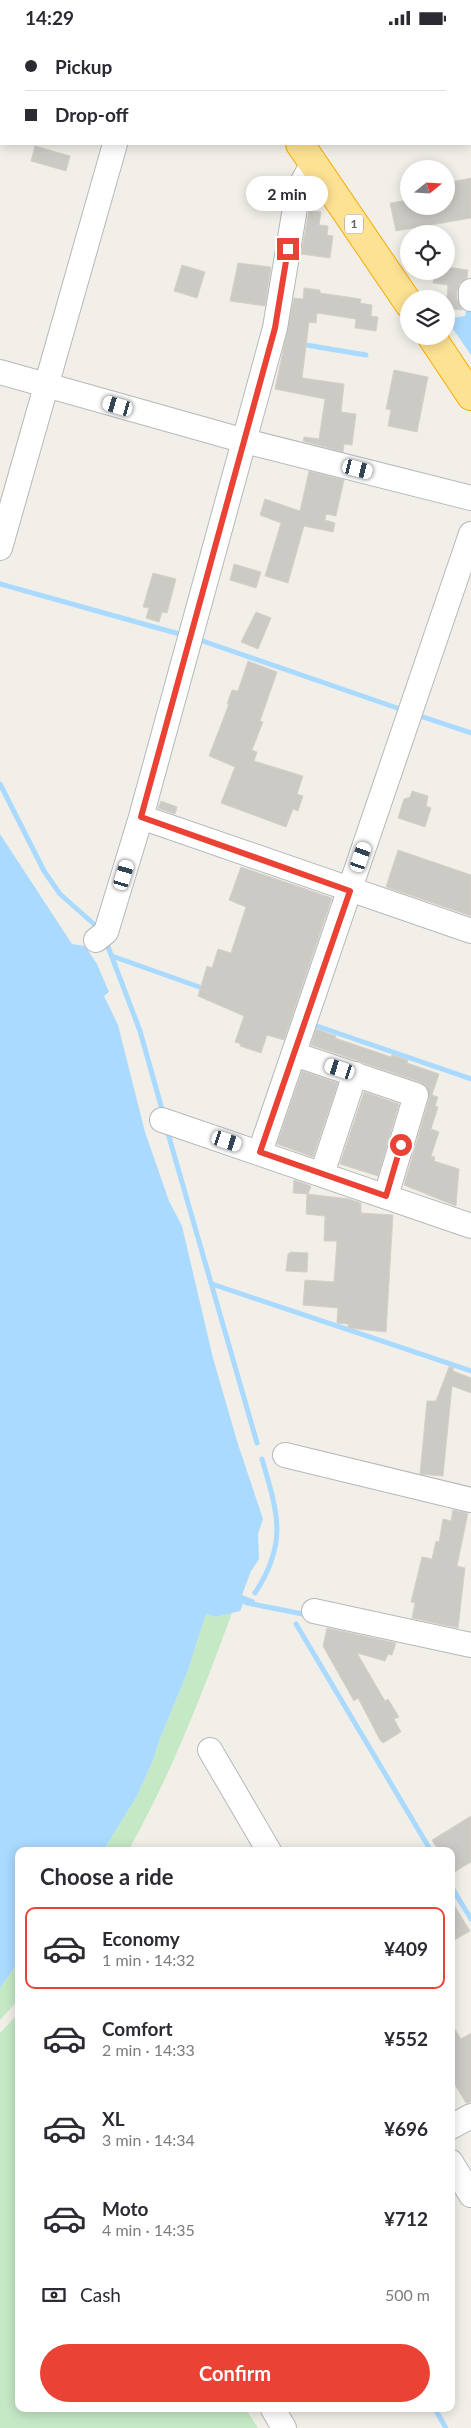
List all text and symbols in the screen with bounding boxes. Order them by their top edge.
text: 14:29 [25,6,74,29]
text: Pickup [55,55,112,78]
text: Drop-off [55,103,129,126]
north arrow [400,160,455,215]
map controls [400,160,455,345]
callout: 2 min [247,177,329,211]
text: 2 min [267,184,307,203]
road number: 1 [345,215,363,233]
button: locate [400,225,455,280]
route end [277,238,299,260]
button: layers [400,290,455,345]
car [101,395,134,417]
car [341,458,374,480]
car [349,840,372,874]
car [112,858,135,892]
car [323,1057,356,1081]
car [210,1129,243,1153]
route start [390,1134,412,1156]
text: Choose a ride [40,1863,174,1890]
icon: car [42,1926,87,1971]
text: Economy [102,1927,180,1950]
text: ¥409 [384,1937,428,1960]
text: 1 min · 14:32 [102,1950,195,1969]
icon: car [42,2016,87,2061]
text: Comfort [102,2017,173,2040]
text: ¥552 [384,2027,428,2050]
text: 2 min · 14:33 [102,2040,195,2059]
icon: car [42,2106,87,2151]
text: XL [102,2107,125,2130]
text: ¥696 [384,2117,428,2140]
text: 3 min · 14:34 [102,2130,195,2149]
icon: car [42,2196,87,2241]
text: Moto [102,2197,148,2220]
text: ¥712 [384,2207,428,2230]
text: 4 min · 14:35 [102,2220,195,2239]
icon: cash [40,2281,68,2309]
text: Cash [80,2283,121,2306]
text: 500 m [385,2285,430,2304]
button: Confirm [40,2344,430,2402]

